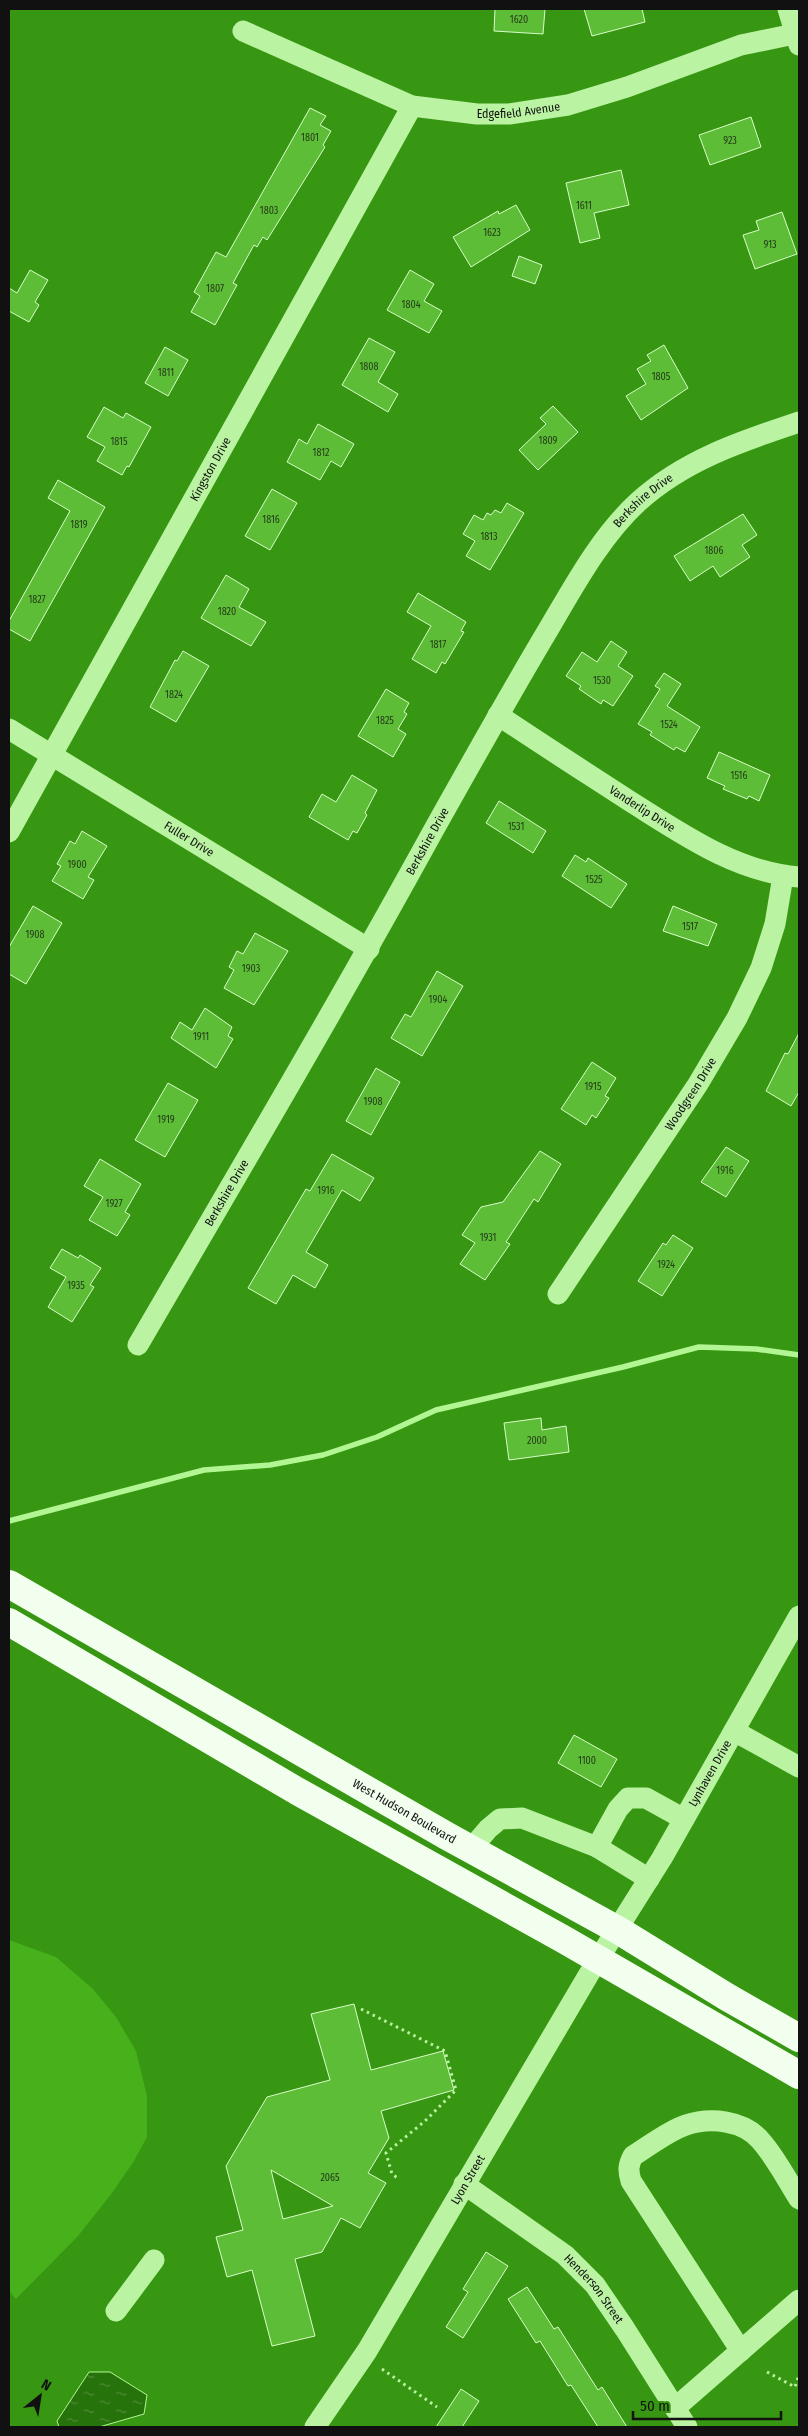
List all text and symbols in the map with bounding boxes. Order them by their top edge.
house number: 1620 [510,14,528,26]
street label: Edgefield Avenue [477,99,561,121]
house number: 1801 [301,132,319,144]
house number: 923 [723,135,737,147]
house number: 1611 [576,200,592,212]
house number: 1803 [260,205,279,217]
house number: 1623 [483,227,501,239]
house number: 913 [763,239,777,251]
house number: 1807 [206,283,224,295]
house number: 1804 [402,299,421,311]
house number: 1808 [359,361,379,373]
house number: 1811 [158,367,174,379]
house number: 1805 [652,371,671,383]
street label: Kingston Drive [187,435,234,504]
house number: 1809 [539,435,558,447]
house number: 1815 [110,436,128,448]
house number: 1812 [313,447,330,459]
street label: Berkshire Drive [610,471,675,530]
house number: 1816 [262,514,280,526]
house number: 1819 [70,519,88,531]
house number: 1813 [480,531,498,543]
house number: 1806 [704,545,724,557]
house number: 1827 [28,594,46,606]
house number: 1820 [218,606,236,618]
house number: 1817 [430,639,446,651]
house number: 1530 [593,675,611,687]
house number: 1824 [165,689,183,701]
house number: 1825 [376,715,394,727]
house number: 1524 [660,719,678,731]
house number: 1516 [731,770,747,782]
street label: Vanderlip Drive [607,783,678,835]
street label: Berkshire Drive [403,805,452,877]
street label: Fuller Drive [162,819,217,860]
house number: 1531 [508,821,524,833]
house number: 1900 [67,859,87,871]
house number: 1525 [585,874,603,886]
house number: 1517 [682,921,698,933]
house number: 1908 [26,929,44,941]
house number: 1903 [242,963,261,975]
house number: 1904 [429,994,448,1006]
house number: 1911 [193,1031,209,1043]
street label: Woodgreen Drive [662,1055,719,1133]
house number: 1915 [584,1081,602,1093]
house number: 1908 [364,1096,382,1108]
house number: 1919 [157,1114,175,1126]
street label: Berkshire Drive [202,1157,252,1229]
house number: 1916 [716,1165,734,1177]
house number: 1916 [317,1185,335,1197]
house number: 1927 [106,1198,122,1210]
house number: 1931 [480,1232,496,1244]
house number: 1924 [657,1259,675,1271]
house number: 1935 [67,1280,85,1292]
house number: 2000 [527,1435,547,1447]
street label: Lynhaven Drive [686,1738,734,1809]
house number: 1100 [578,1755,596,1767]
street label: West Hudson Boulevard [350,1776,458,1847]
street label: Lyon Street [448,2152,488,2207]
house number: 2065 [320,2172,340,2184]
street label: Henderson Street [561,2251,626,2326]
north arrow [15,2371,65,2421]
text: N [38,2376,54,2395]
scale bar [633,2388,780,2420]
text: 50 m [640,2397,670,2415]

